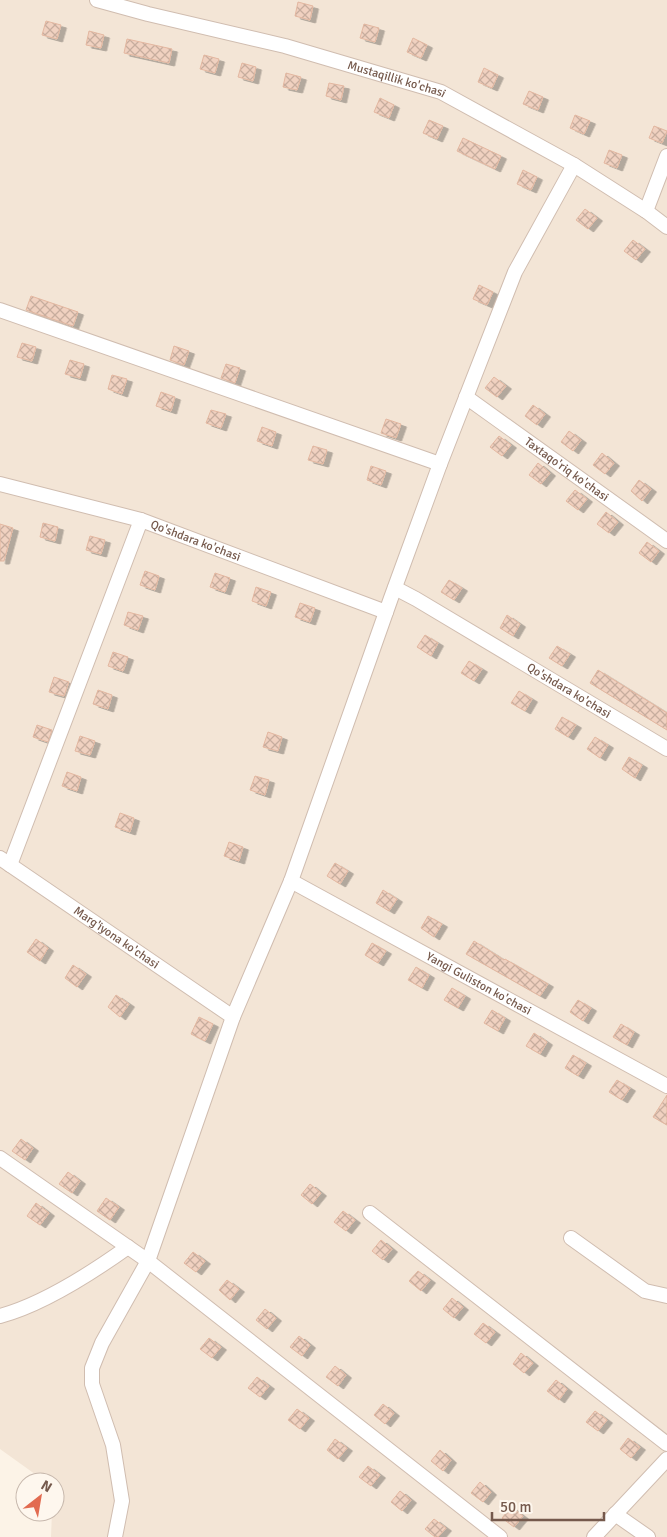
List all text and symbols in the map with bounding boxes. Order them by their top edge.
street label: Mustaqillik ko'chasi [346,57,449,101]
street label: Taxtaqo'riq ko'chasi [522,434,612,505]
street label: Qo'shdara ko'chasi [149,517,243,564]
street label: Qo'shdara ko'chasi [524,660,614,721]
street label: Marg'iyona ko'chasi [71,903,162,972]
street label: Yangi Guliston ko'chasi [424,949,534,1018]
north arrow [15,1472,65,1522]
text: N [38,1476,55,1496]
scale bar [492,1490,604,1522]
text: 50 m [500,1498,531,1516]

